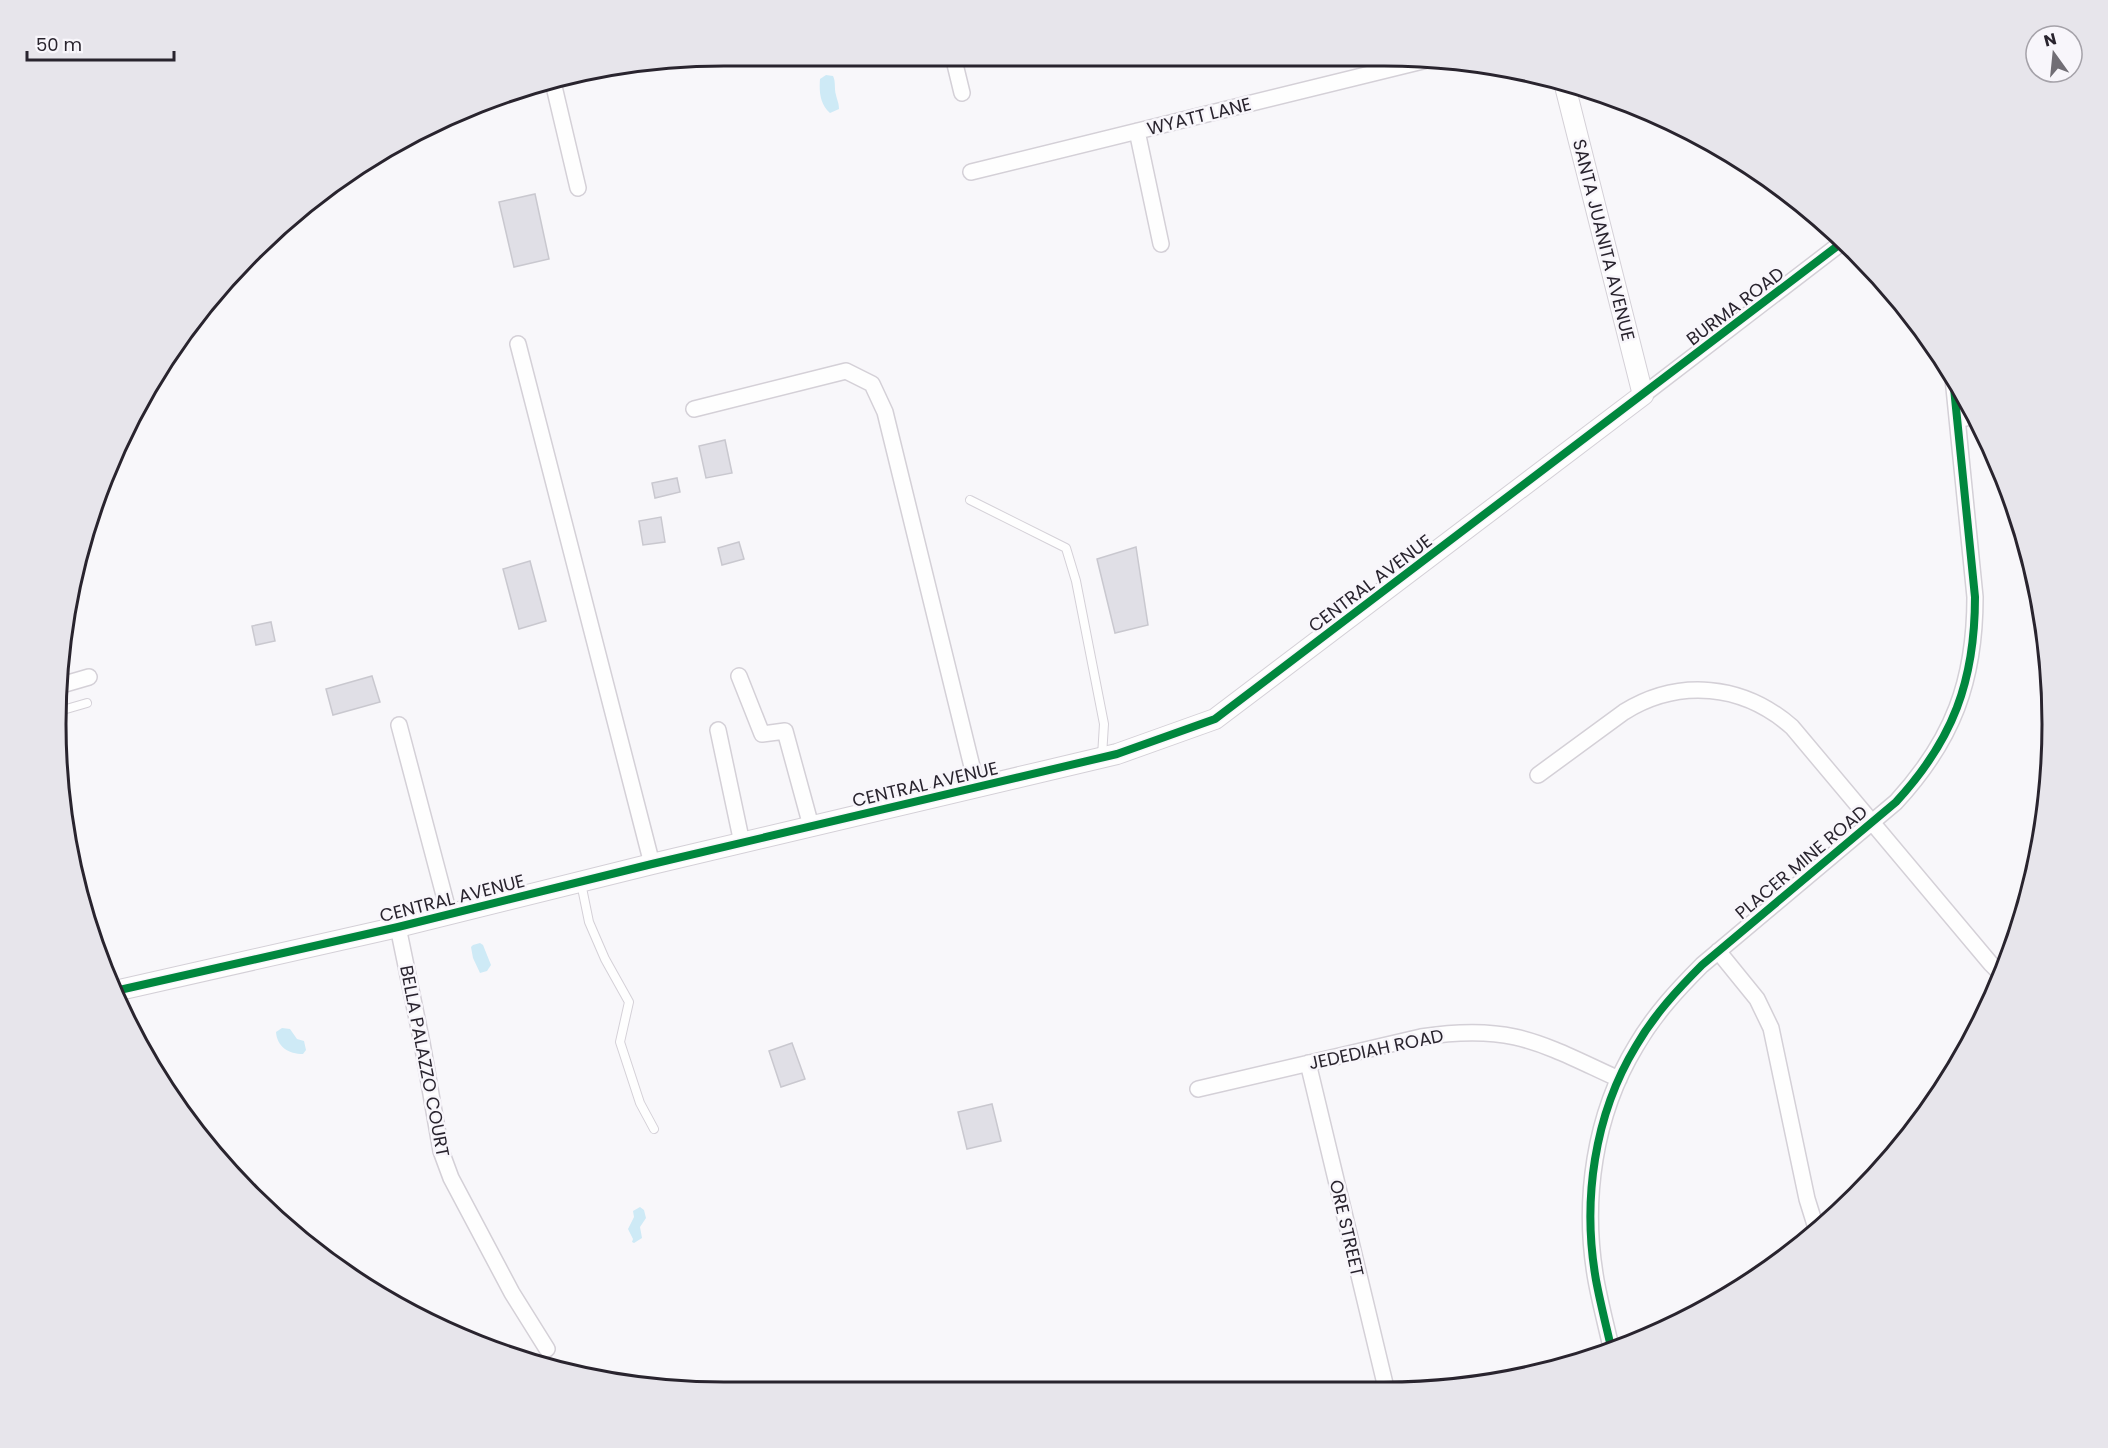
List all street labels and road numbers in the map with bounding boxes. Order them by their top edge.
street label: WYATT LANE [1144,91,1254,141]
street label: SANTA JUANITA AVENUE [1567,136,1641,344]
street label: BURMA ROAD [1681,261,1789,351]
street label: CENTRAL AVENUE [1303,528,1437,638]
street label: CENTRAL AVENUE [850,755,1000,813]
street label: PLACER MINE ROAD [1729,799,1873,925]
street label: CENTRAL AVENUE [377,868,527,928]
street label: BELLA PALAZZO COURT [394,963,456,1159]
street label: JEDEDIAH ROAD [1306,1023,1446,1075]
street label: ORE STREET [1324,1177,1370,1279]

